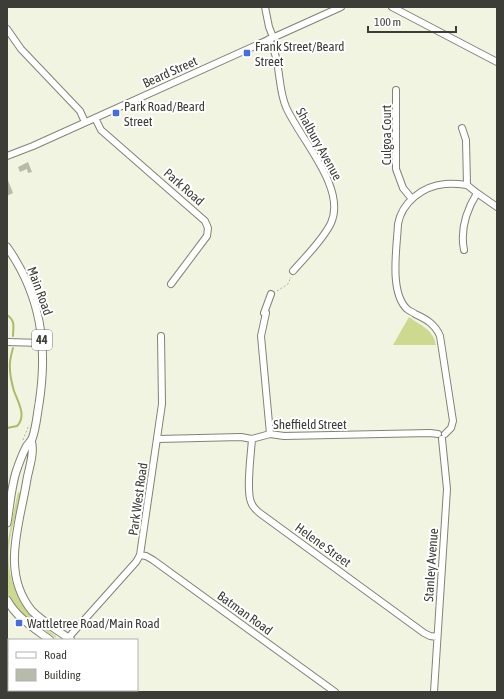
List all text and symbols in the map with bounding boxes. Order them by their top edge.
scale bar [368,8,456,34]
text: 100 m [374,15,401,29]
place label: Frank Street/Beard Street [255,39,344,69]
marker: Frank Street/Beard Street [242,48,252,58]
street label: Beard Street [140,53,200,91]
place label: Park Road/Beard Street [124,99,205,129]
street label: Shalbury Avenue [293,105,345,183]
street label: Culgoa Court [379,105,394,165]
marker: Park Road/Beard Street [111,108,121,118]
street label: Park Road [161,165,207,209]
street label: Main Road [24,265,56,317]
road number: 44 [32,330,52,350]
street label: Sheffield Street [273,417,347,432]
street label: Park West Road [125,462,151,536]
street label: Helene Street [292,520,354,570]
street label: Stanley Avenue [421,528,441,602]
street label: Batman Road [215,588,275,638]
place label: Wattletree Road/Main Road [27,616,160,631]
marker: Wattletree Road/Main Road [14,618,24,628]
legend [8,639,138,691]
text: Road [44,648,67,662]
text: Building [44,668,82,682]

